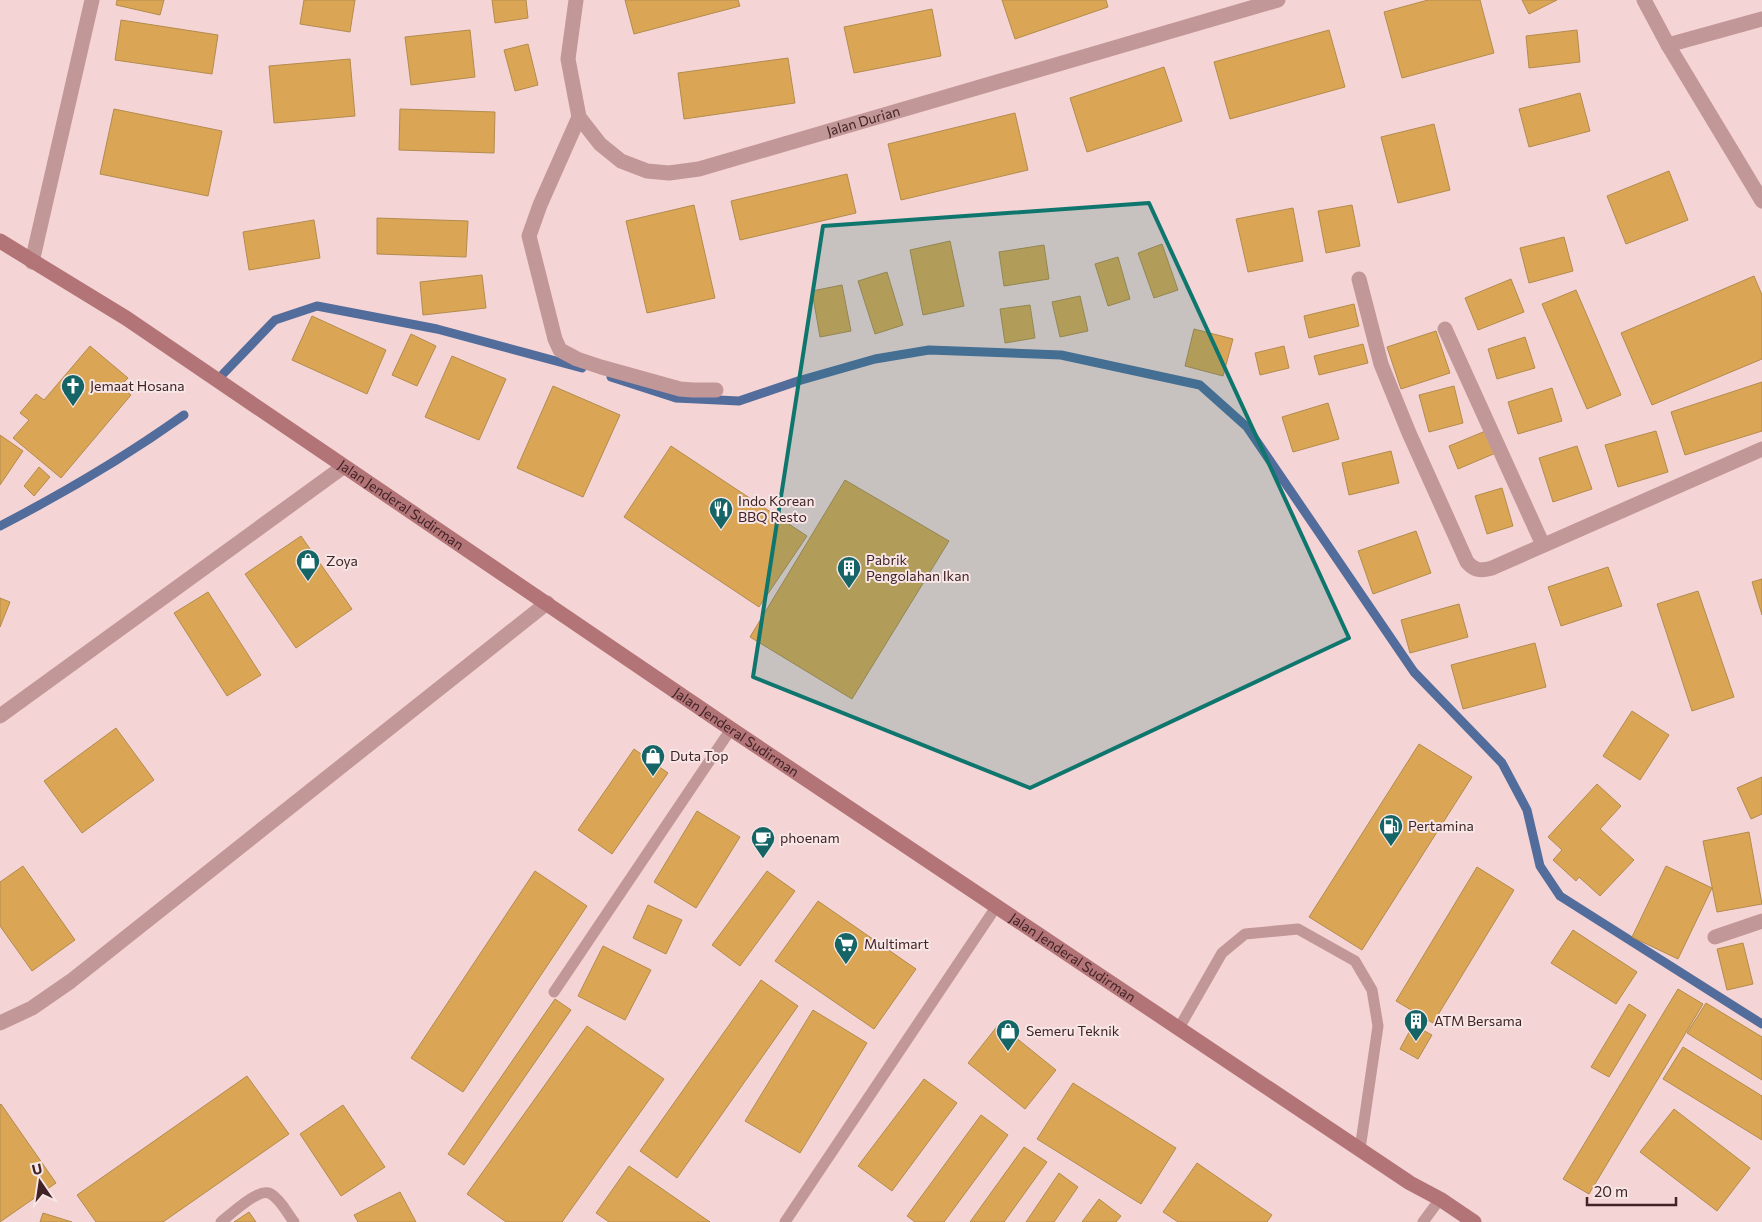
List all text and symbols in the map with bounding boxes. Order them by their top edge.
street label: Jalan Durian [824,102,902,139]
church icon: Jemaat Hosana [60,373,86,407]
place label: Jemaat Hosana [90,377,185,394]
street label: Jalan Jenderal Sudirman [335,456,467,553]
place label: Indo Korean BBQ Resto [738,492,814,525]
restaurant icon: Indo Korean BBQ Resto [708,496,734,530]
shop icon: Zoya [295,548,321,582]
place label: Pabrik Pengolahan Ikan [866,551,970,584]
place label: Zoya [326,552,358,569]
building icon: Pabrik Pengolahan Ikan [836,555,862,589]
street label: Jalan Jenderal Sudirman [670,683,802,780]
shop icon: Duta Top [640,743,666,777]
place label: Duta Top [670,747,728,764]
fuel station icon: Pertamina [1378,813,1404,847]
place label: Pertamina [1408,817,1474,834]
cafe icon: phoenam [750,825,776,859]
place label: phoenam [780,829,840,846]
street label: Jalan Jenderal Sudirman [1007,909,1139,1005]
supermarket icon: Multimart [833,931,859,965]
place label: Multimart [864,935,929,952]
building icon: ATM Bersama [1403,1008,1429,1042]
place label: ATM Bersama [1434,1012,1522,1029]
shop icon: Semeru Teknik [995,1018,1021,1052]
place label: Semeru Teknik [1026,1022,1120,1039]
north arrow [15,1157,65,1207]
text: U [30,1159,44,1178]
scale bar [1587,1174,1676,1206]
text: 20 m [1594,1182,1628,1200]

